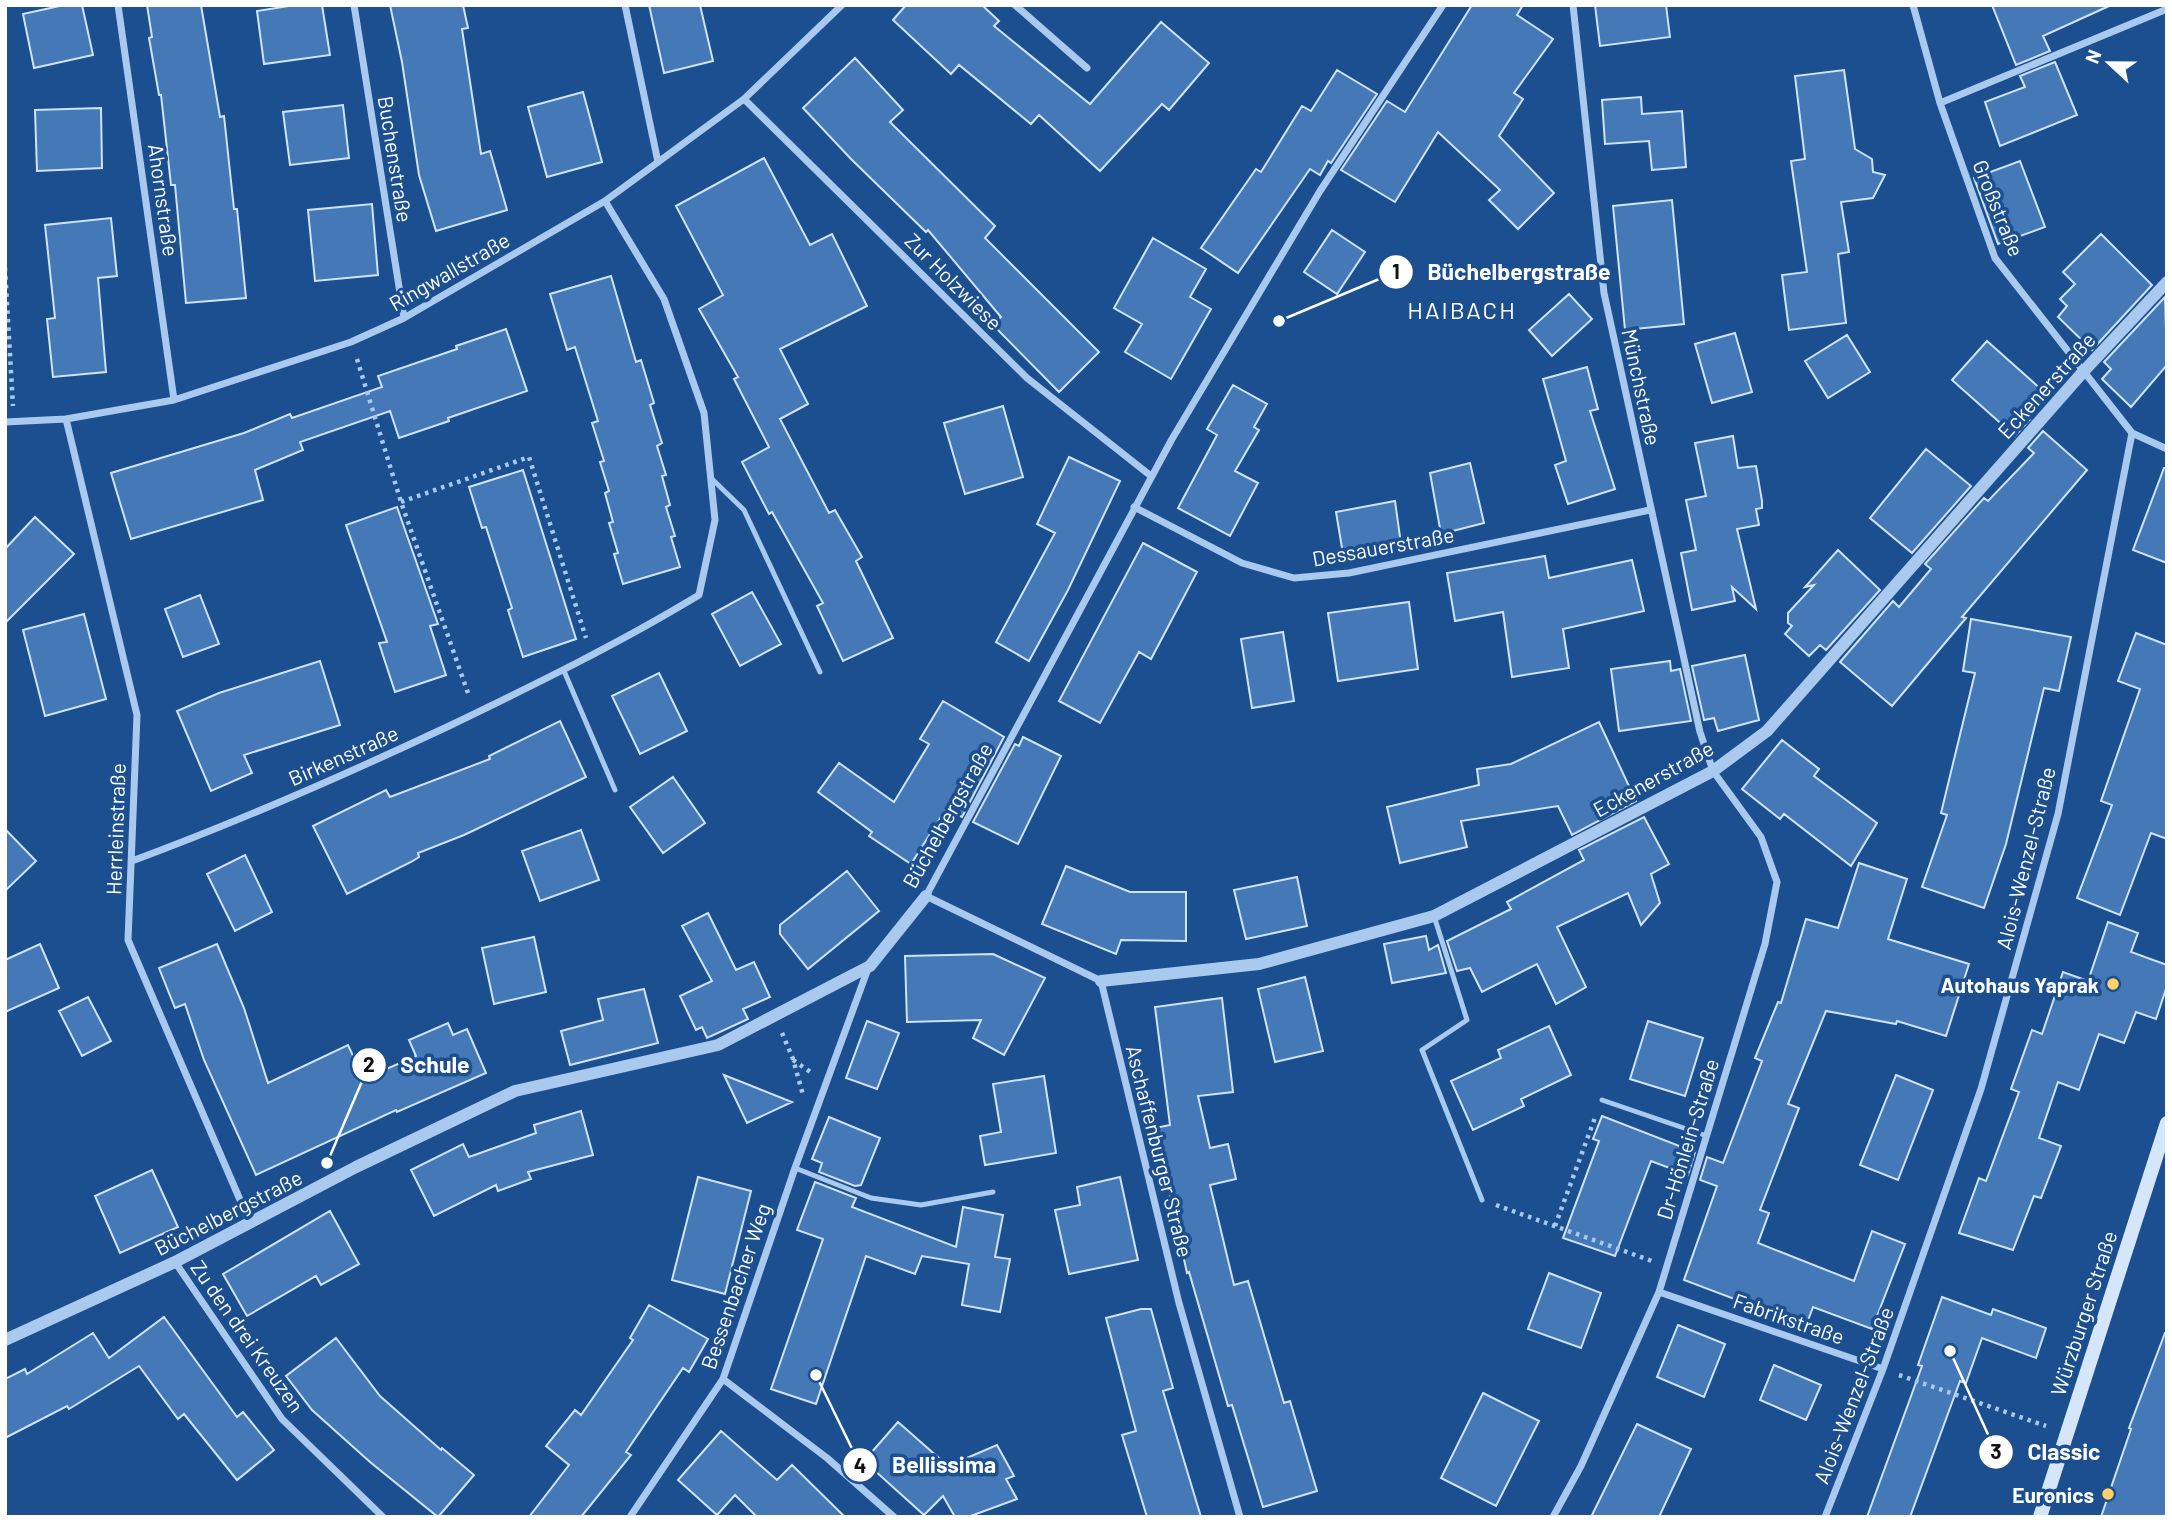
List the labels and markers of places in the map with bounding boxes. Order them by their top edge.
callout: Büchelbergstraße [1379,250,1625,294]
place label: Autohaus Yaprak [1940,972,2099,997]
marker: Autohaus Yaprak [2105,976,2121,992]
callout: Schule [351,1043,484,1087]
callout: Classic [1978,1430,2114,1474]
callout: Bellissima [842,1443,1010,1487]
place label: Euronics [2012,1482,2094,1507]
marker: Euronics [2100,1486,2116,1502]

